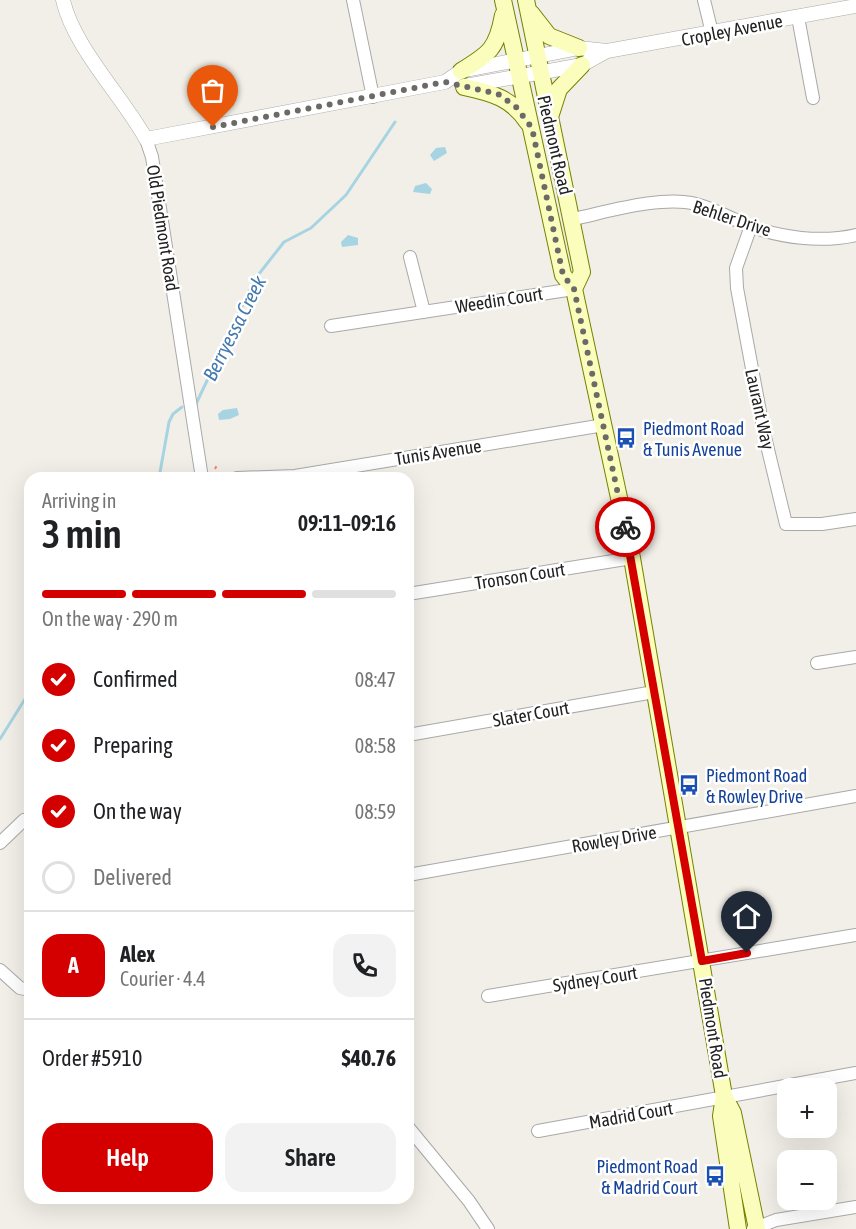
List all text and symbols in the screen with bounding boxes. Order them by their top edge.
street label: Cropley Avenue [680,10,784,50]
pin [187,65,238,127]
icon: bag [196,74,229,107]
street label: Piedmont Road [533,93,577,197]
street label: Old Piedmont Road [143,163,183,293]
street label: Behler Drive [690,196,774,240]
water label: Berryessa Creek [198,272,270,384]
street label: Weedin Court [454,283,544,317]
street label: Laurant Way [741,367,779,451]
place label: Piedmont Road & Tunis Avenue [643,418,744,460]
bus stop icon: Piedmont Road & Tunis Avenue [614,426,638,450]
street label: Tunis Avenue [393,435,483,469]
text: Arriving in [42,489,116,512]
courier [595,497,655,557]
text: 09:11–09:16 [298,510,396,536]
icon: bike [609,511,642,544]
text: 3 min [42,512,122,556]
street label: Tronson Court [473,559,567,593]
text: On the way · 290 m [42,607,178,630]
icon: check [42,663,75,696]
text: Confirmed [93,666,178,692]
text: 08:47 [355,668,396,691]
street label: Slater Court [491,697,571,731]
icon: check [42,729,75,762]
text: Preparing [93,732,173,758]
text: 08:58 [355,734,396,757]
place label: Piedmont Road & Rowley Drive [706,765,807,807]
bus stop icon: Piedmont Road & Rowley Drive [677,773,701,797]
icon: check [42,795,75,828]
text: On the way [93,798,182,824]
text: 08:59 [355,800,396,823]
street label: Rowley Drive [570,821,658,857]
text: Delivered [93,864,172,890]
pin [721,891,772,953]
icon: home [730,900,763,933]
button: phone [333,934,396,997]
text: Alex [120,941,155,967]
text: A [68,952,79,978]
street label: Sydney Court [551,962,639,996]
text: Courier · 4.4 [120,967,206,990]
street label: Piedmont Road [695,976,731,1080]
text: Order #5910 [42,1045,142,1071]
text: $40.76 [341,1045,396,1071]
map controls [777,1078,837,1210]
button: + [777,1078,837,1138]
street label: Madrid Court [587,1097,675,1133]
button: Help [42,1123,213,1192]
button: Share [225,1123,396,1192]
button: − [777,1150,837,1210]
place label: Piedmont Road & Madrid Court [597,1156,698,1198]
bus stop icon: Piedmont Road & Madrid Court [703,1164,727,1188]

